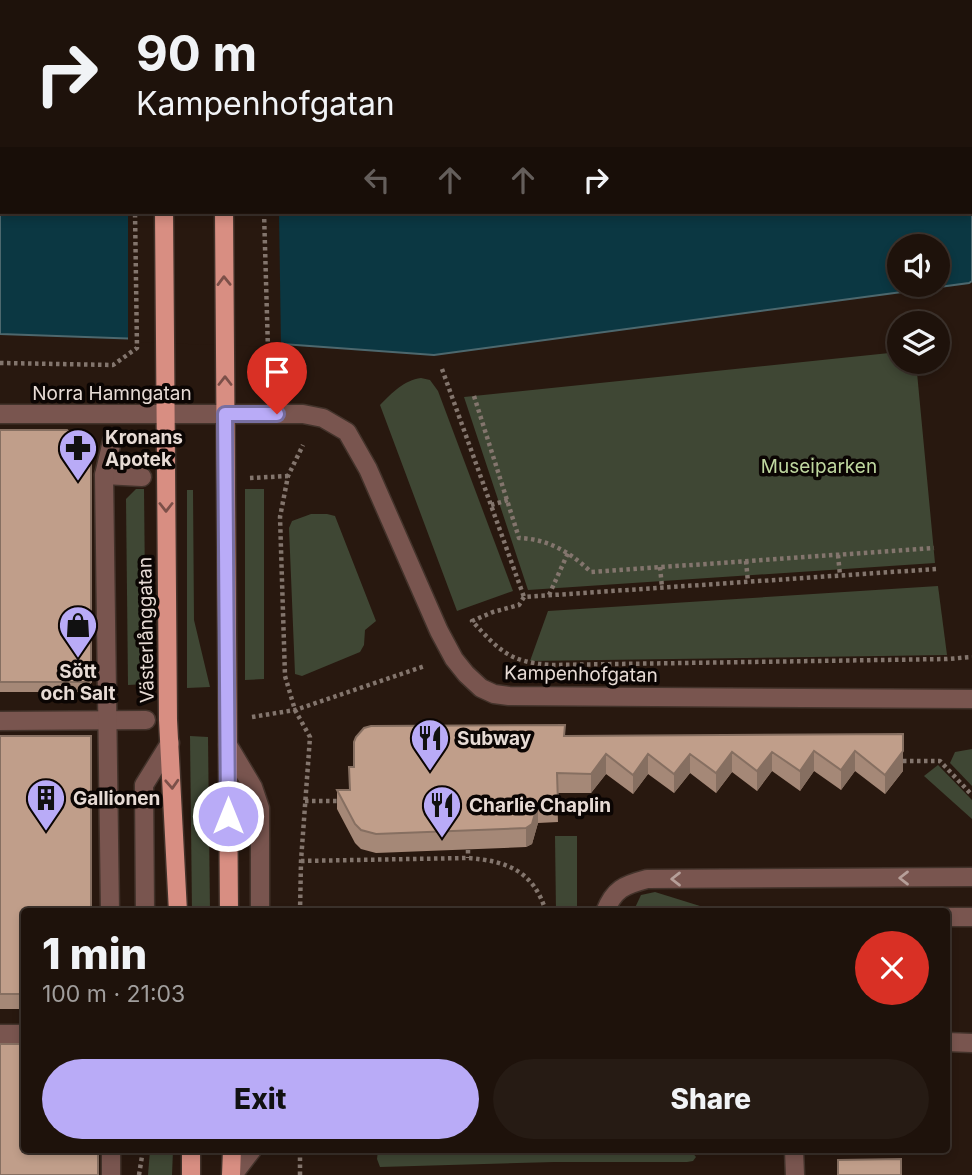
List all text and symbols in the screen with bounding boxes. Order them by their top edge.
text: 90 m [136,24,257,83]
icon: right [21,28,112,119]
text: Kampenhofgatan [136,84,395,123]
icon: left [358,161,396,199]
icon: ahead [431,161,469,199]
icon: ahead [504,161,542,199]
icon: right [577,161,615,199]
map controls [887,234,950,374]
button: sound [887,234,950,297]
one-way arrow [216,275,232,286]
button: layers [887,311,950,374]
pin [247,342,307,414]
icon: arrive [258,353,296,391]
one-way arrow [217,376,233,386]
street label: Norra Hamngatan [32,382,192,405]
place label: Kronans Apotek [105,426,183,471]
pharmacy icon: Kronans Apotek [57,427,99,482]
park label: Museiparken [761,455,877,478]
one-way arrow [158,503,174,513]
street label: Västerlånggatan [133,557,159,703]
shop icon: Sött och Salt [57,604,99,659]
place label: Sött och Salt [40,660,116,705]
street label: Kampenhofgatan [504,661,658,687]
restaurant icon: Subway [409,717,451,772]
place label: Subway [457,727,532,750]
building icon: Gallionen [25,777,67,832]
one-way arrow [164,779,179,790]
position arrow [191,779,265,853]
restaurant icon: Charlie Chaplin [421,784,463,839]
place label: Gallionen [73,787,160,810]
place label: Charlie Chaplin [469,794,611,817]
one-way arrow [898,870,909,885]
one-way arrow [671,871,681,887]
text: 1 min [42,928,147,979]
button: close [855,931,929,1005]
text: 100 m · 21:03 [42,980,185,1008]
button: Exit [42,1059,479,1139]
button: Share [493,1059,929,1139]

